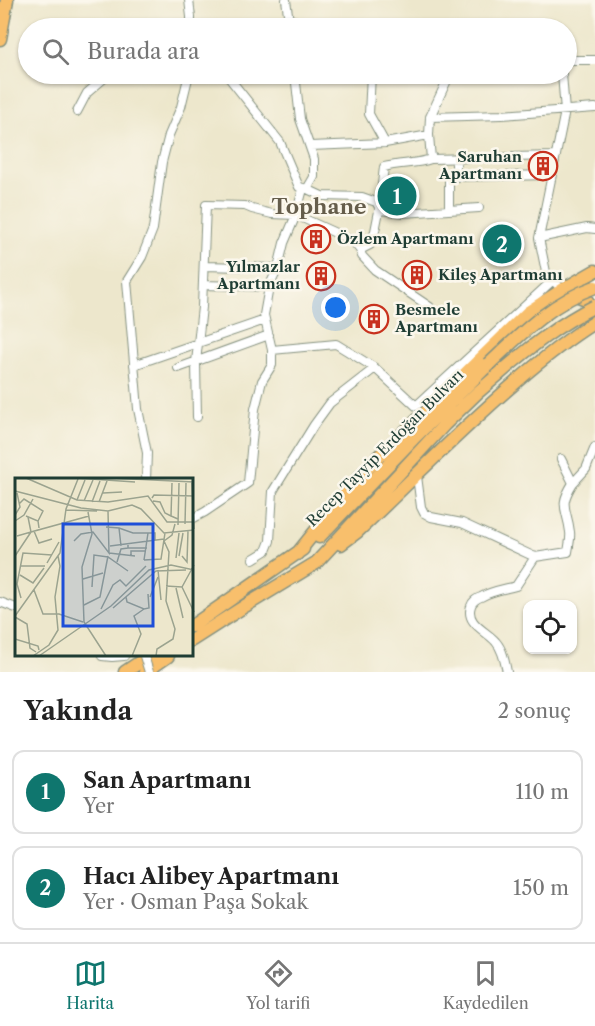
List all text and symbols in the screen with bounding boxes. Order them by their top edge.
search box [18,18,577,84]
icon: search [39,35,72,68]
text: Burada ara [87,38,200,65]
place label: Saruhan Apartmanı [438,147,523,183]
building icon: Saruhan Apartmanı [527,150,559,182]
pin: 1 [378,174,416,218]
district label: Tophane [271,194,367,219]
pin: 2 [482,222,522,266]
building icon: Özlem Apartmanı [300,223,332,255]
place label: Özlem Apartmanı [337,229,474,248]
place label: Yılmazlar Apartmanı [216,257,301,293]
building icon: Kileş Apartmanı [401,259,433,291]
building icon: Yılmazlar Apartmanı [305,260,337,292]
place label: Kileş Apartmanı [438,265,563,284]
your location [321,293,350,322]
place label: Besmele Apartmanı [394,300,479,336]
building icon: Besmele Apartmanı [358,303,390,335]
street label: Recep Tayyip Erdoğan Bulvarı [302,365,468,530]
inset map [15,478,194,657]
map controls [523,600,577,654]
button: locate [523,600,577,654]
text: Yakında [24,695,133,727]
text: 2 sonuç [498,699,571,723]
text: San Apartmanı [83,767,251,794]
text: 1 [41,780,50,804]
text: 110 m [516,780,569,804]
text: Yer [83,794,115,818]
text: Hacı Alibey Apartmanı [83,863,339,890]
text: 2 [40,876,51,900]
text: 150 m [513,876,569,900]
text: Yer · Osman Paşa Sokak [83,890,308,914]
tab: Harita [66,957,114,1013]
tab: Yol tarifi [246,957,310,1013]
tab: Kaydedilen [443,957,529,1013]

